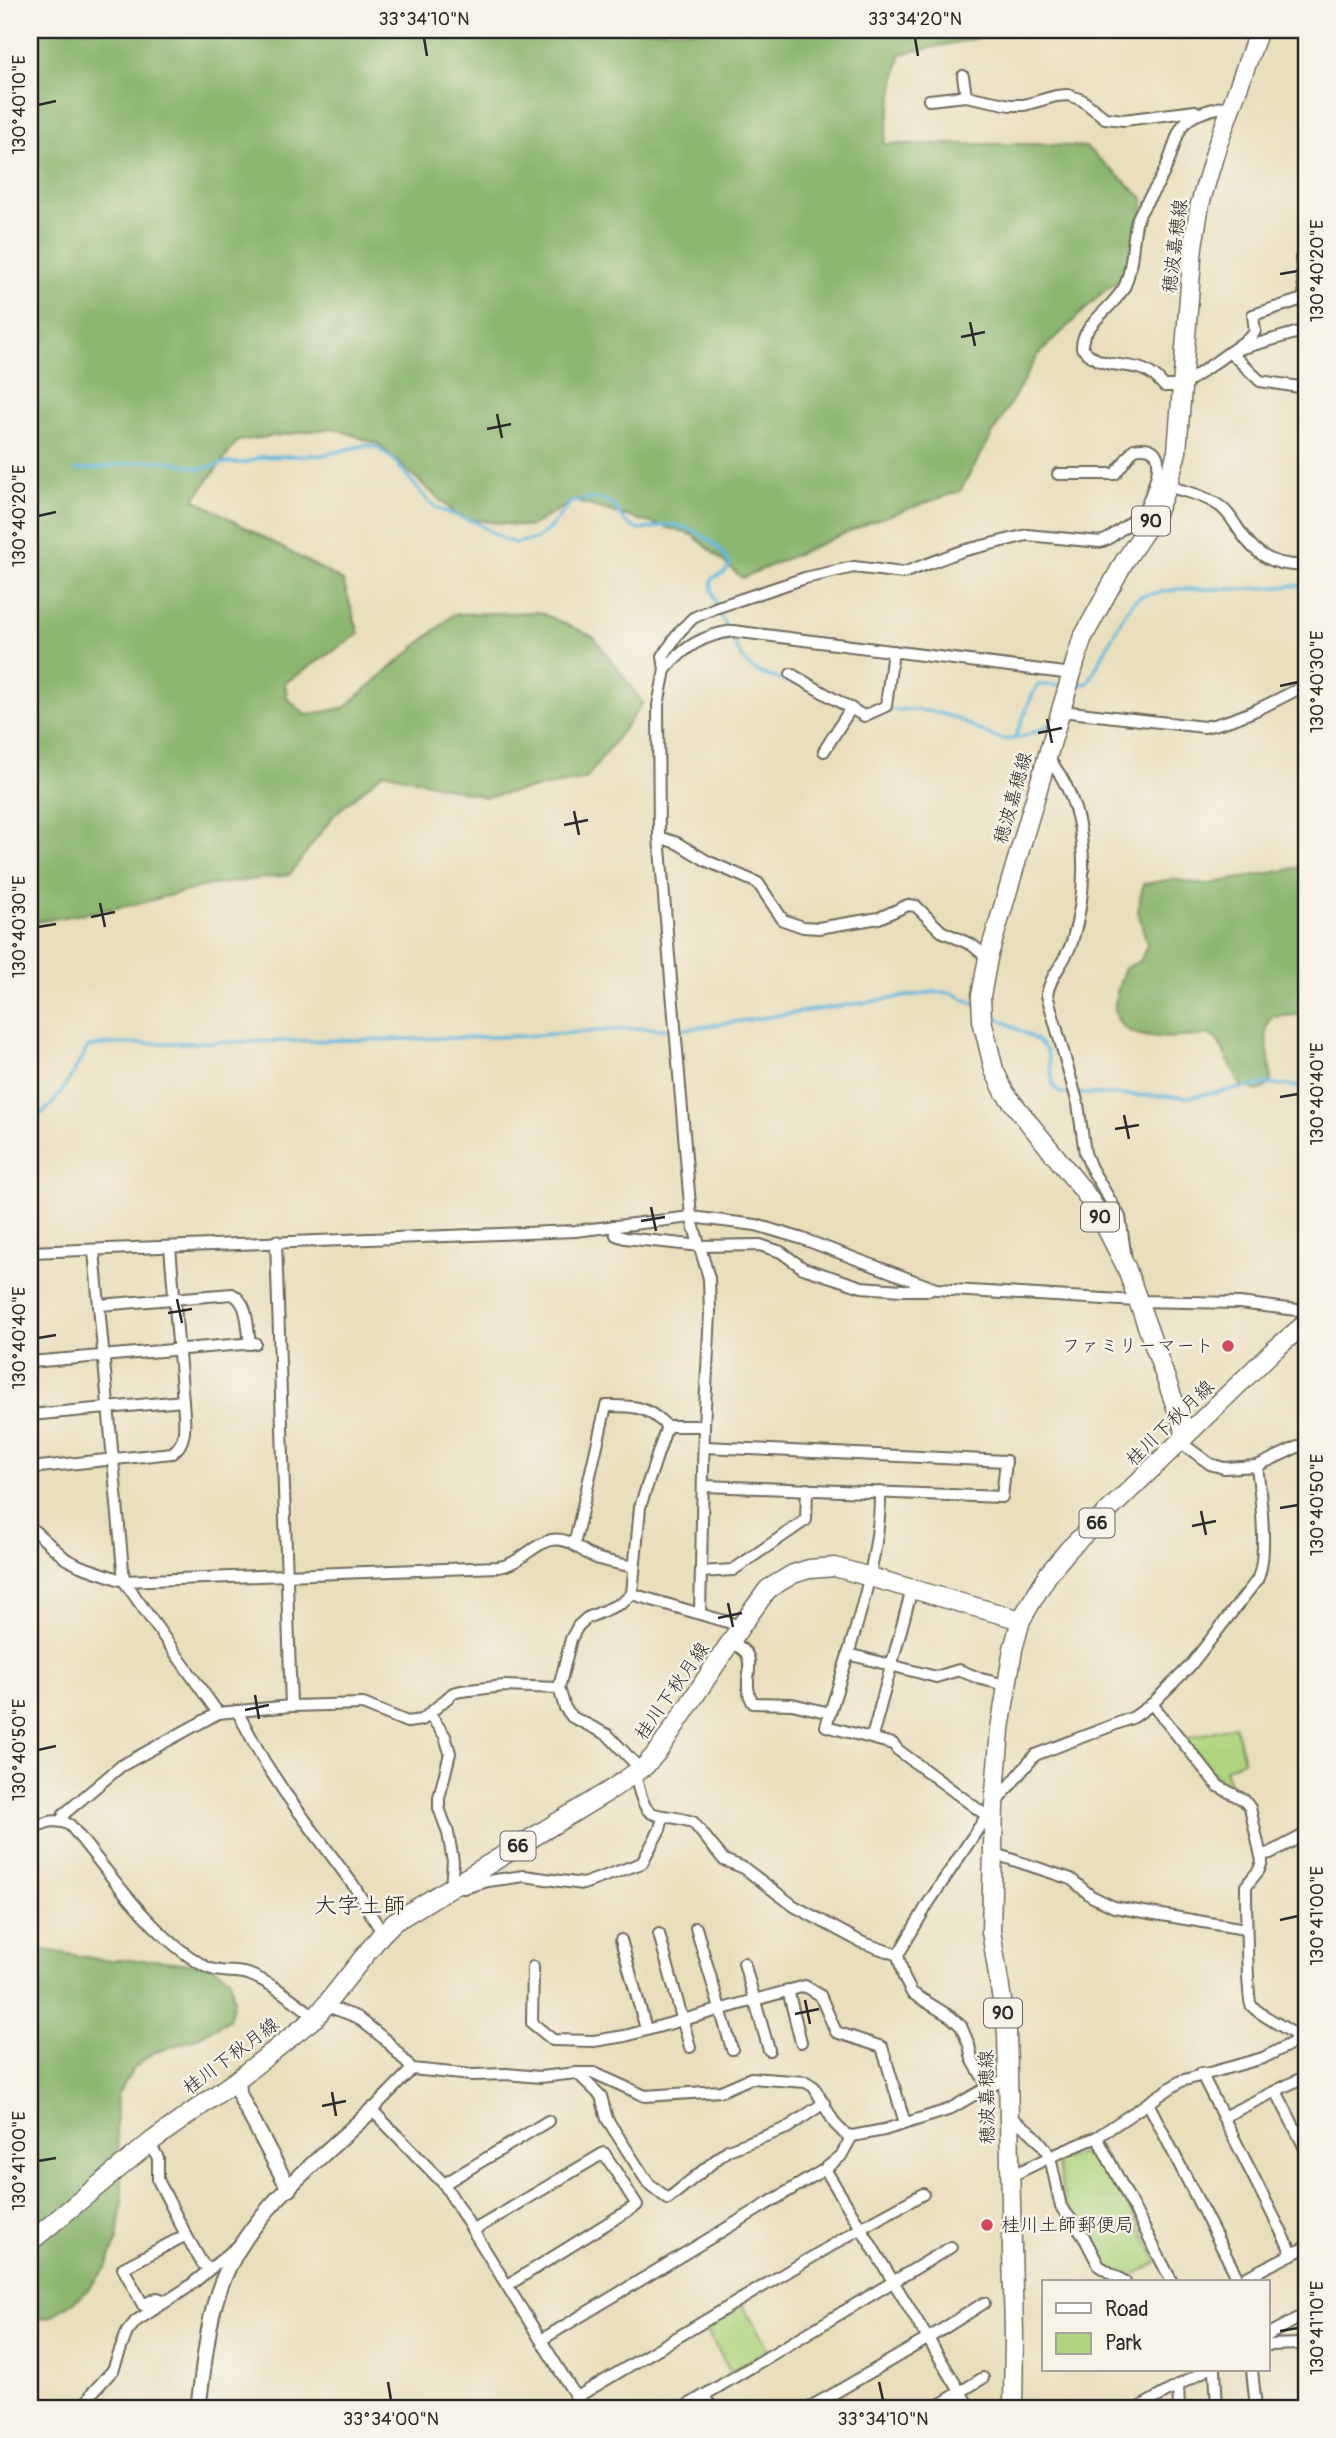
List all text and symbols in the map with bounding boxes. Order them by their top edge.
text: 33°34'10"N [379,8,469,31]
text: 33°34'20"N [868,8,962,31]
text: 130°40'10"E [8,55,31,155]
street label: 穂波嘉穂線 [1157,197,1193,295]
text: 130°40'20"E [1306,220,1329,322]
text: 130°40'20"E [8,465,31,567]
road number: 90 [1132,506,1170,536]
text: 130°40'30"E [1306,631,1329,733]
street label: 穂波嘉穂線 [988,749,1038,847]
text: 130°40'30"E [8,876,31,978]
text: 130°40'40"E [1306,1043,1329,1145]
road number: 90 [1081,1202,1119,1232]
text: 130°40'40"E [8,1287,31,1389]
place label: ファミリーマート [1062,1334,1214,1358]
marker: ファミリーマート [1220,1338,1236,1354]
street label: 桂川下秋月線 [1121,1375,1219,1471]
text: 130°40'50"E [1306,1454,1329,1556]
road number: 66 [1080,1508,1114,1538]
street label: 桂川下秋月線 [629,1637,715,1745]
text: 130°40'50"E [8,1699,31,1801]
road number: 66 [500,1832,536,1860]
text: 130°41'00"E [1306,1866,1329,1966]
district label: 大字土師 [314,1891,406,1920]
road number: 90 [984,1998,1022,2027]
street label: 桂川下秋月線 [178,2012,284,2100]
street label: 穂波嘉穂線 [974,2049,1000,2145]
text: 130°41'00"E [8,2111,31,2211]
place label: 桂川土師郵便局 [1001,2213,1134,2237]
marker: 桂川土師郵便局 [979,2217,995,2233]
legend [1042,2280,1270,2372]
text: 130°41'10"E [1306,2281,1329,2375]
text: Road [1105,2296,1149,2323]
text: Park [1105,2330,1142,2357]
text: 33°34'00"N [343,2408,439,2431]
text: 33°34'10"N [838,2408,928,2431]

